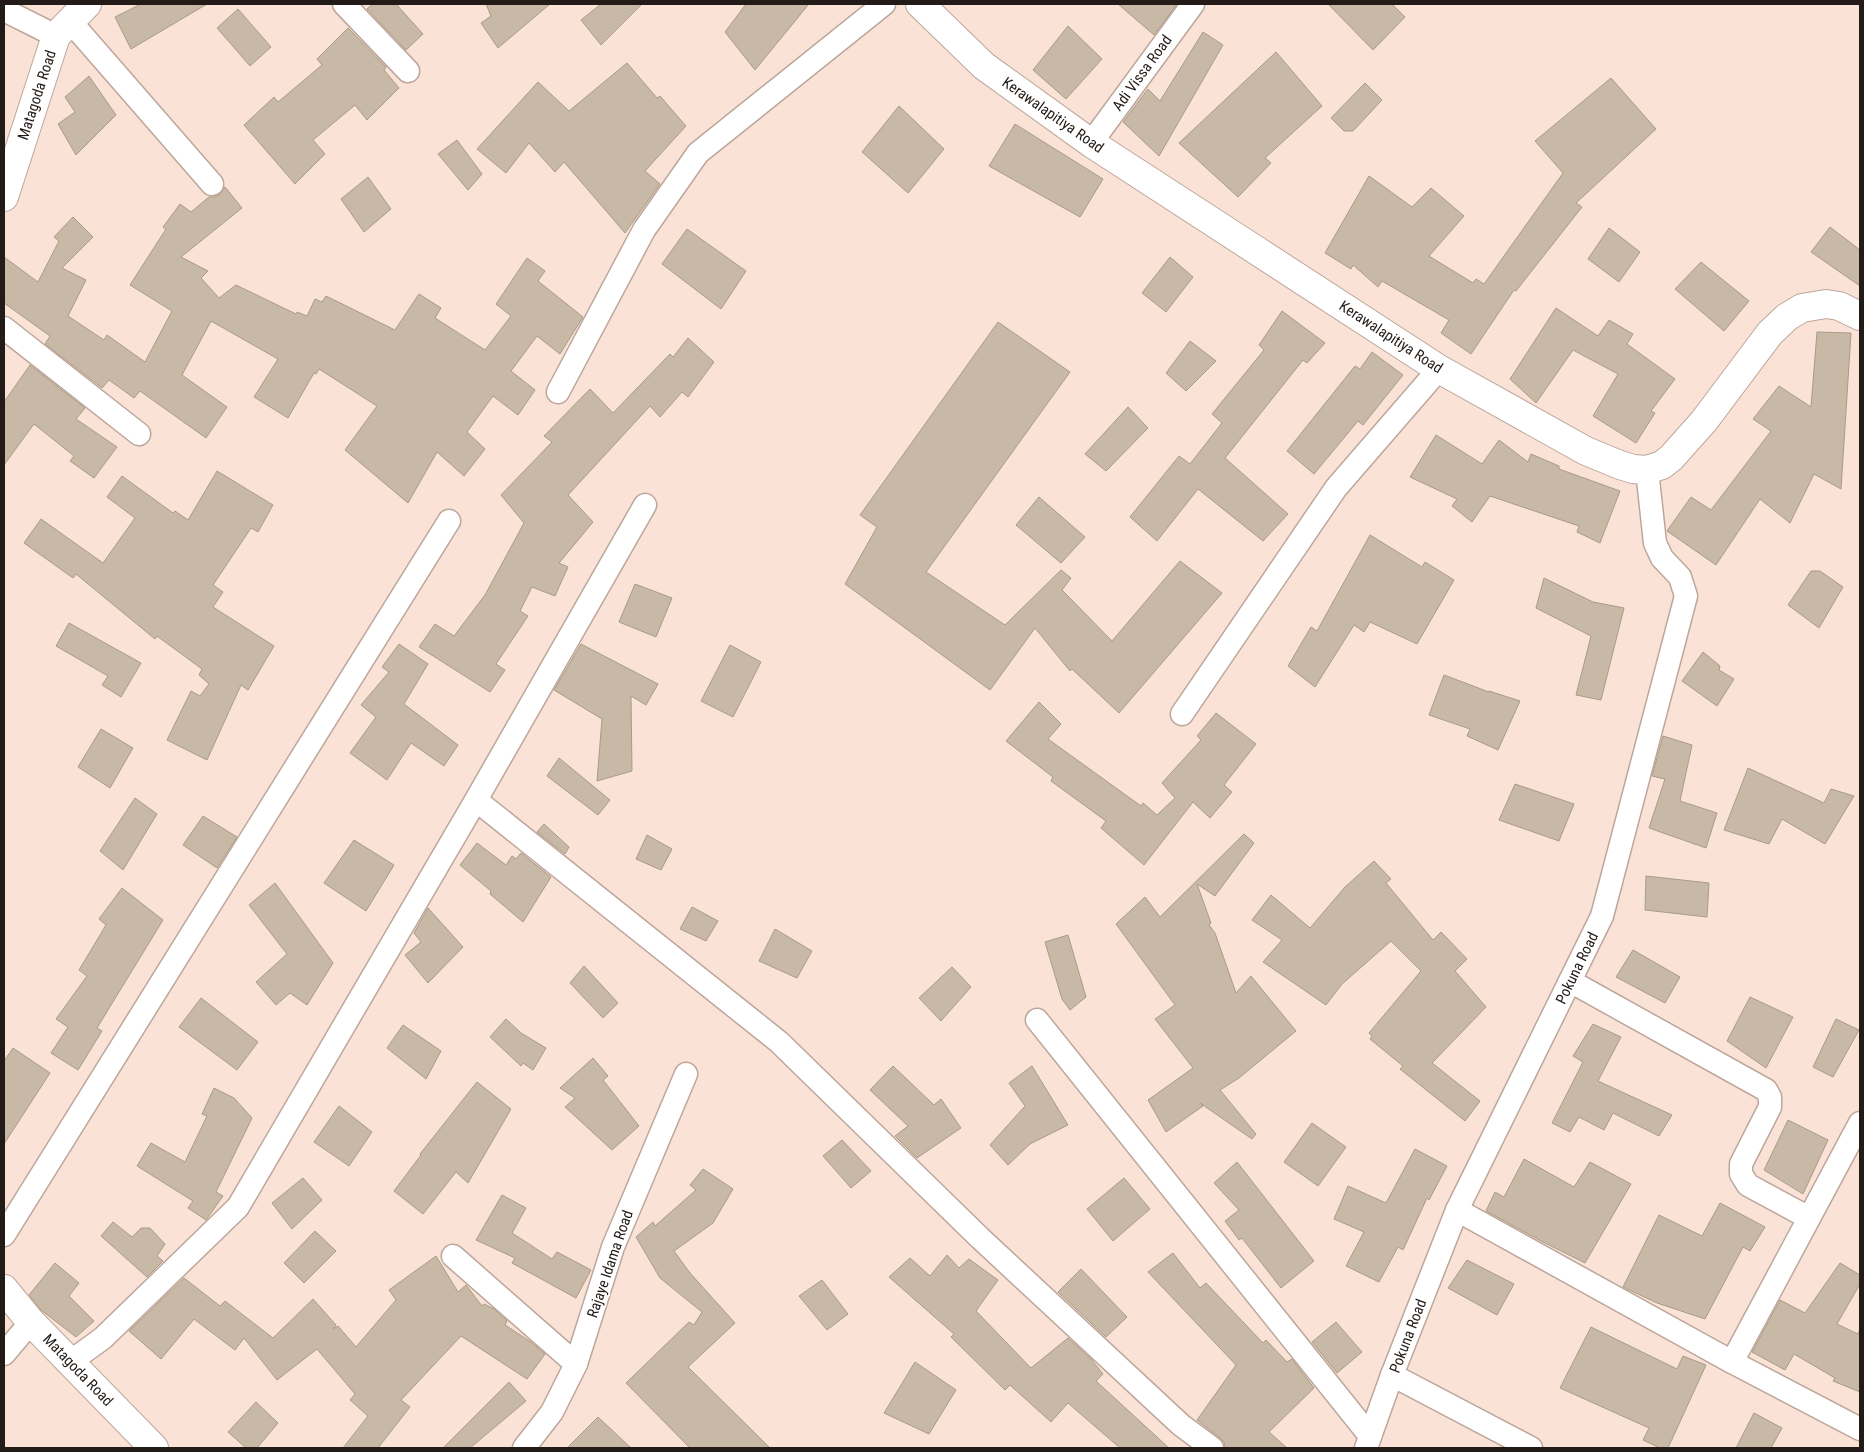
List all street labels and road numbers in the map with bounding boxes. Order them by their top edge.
street label: Adi Vissa Road [1108,32,1176,114]
street label: Matagoda Road [14,48,60,142]
street label: Kerawalapitiya Road [999,73,1107,157]
street label: Kerawalapitiya Road [1336,297,1446,377]
street label: Pokuna Road [1552,929,1602,1007]
street label: Rajaye Idama Road [583,1208,637,1320]
street label: Pokuna Road [1386,1296,1430,1376]
street label: Matagoda Road [39,1330,117,1410]

